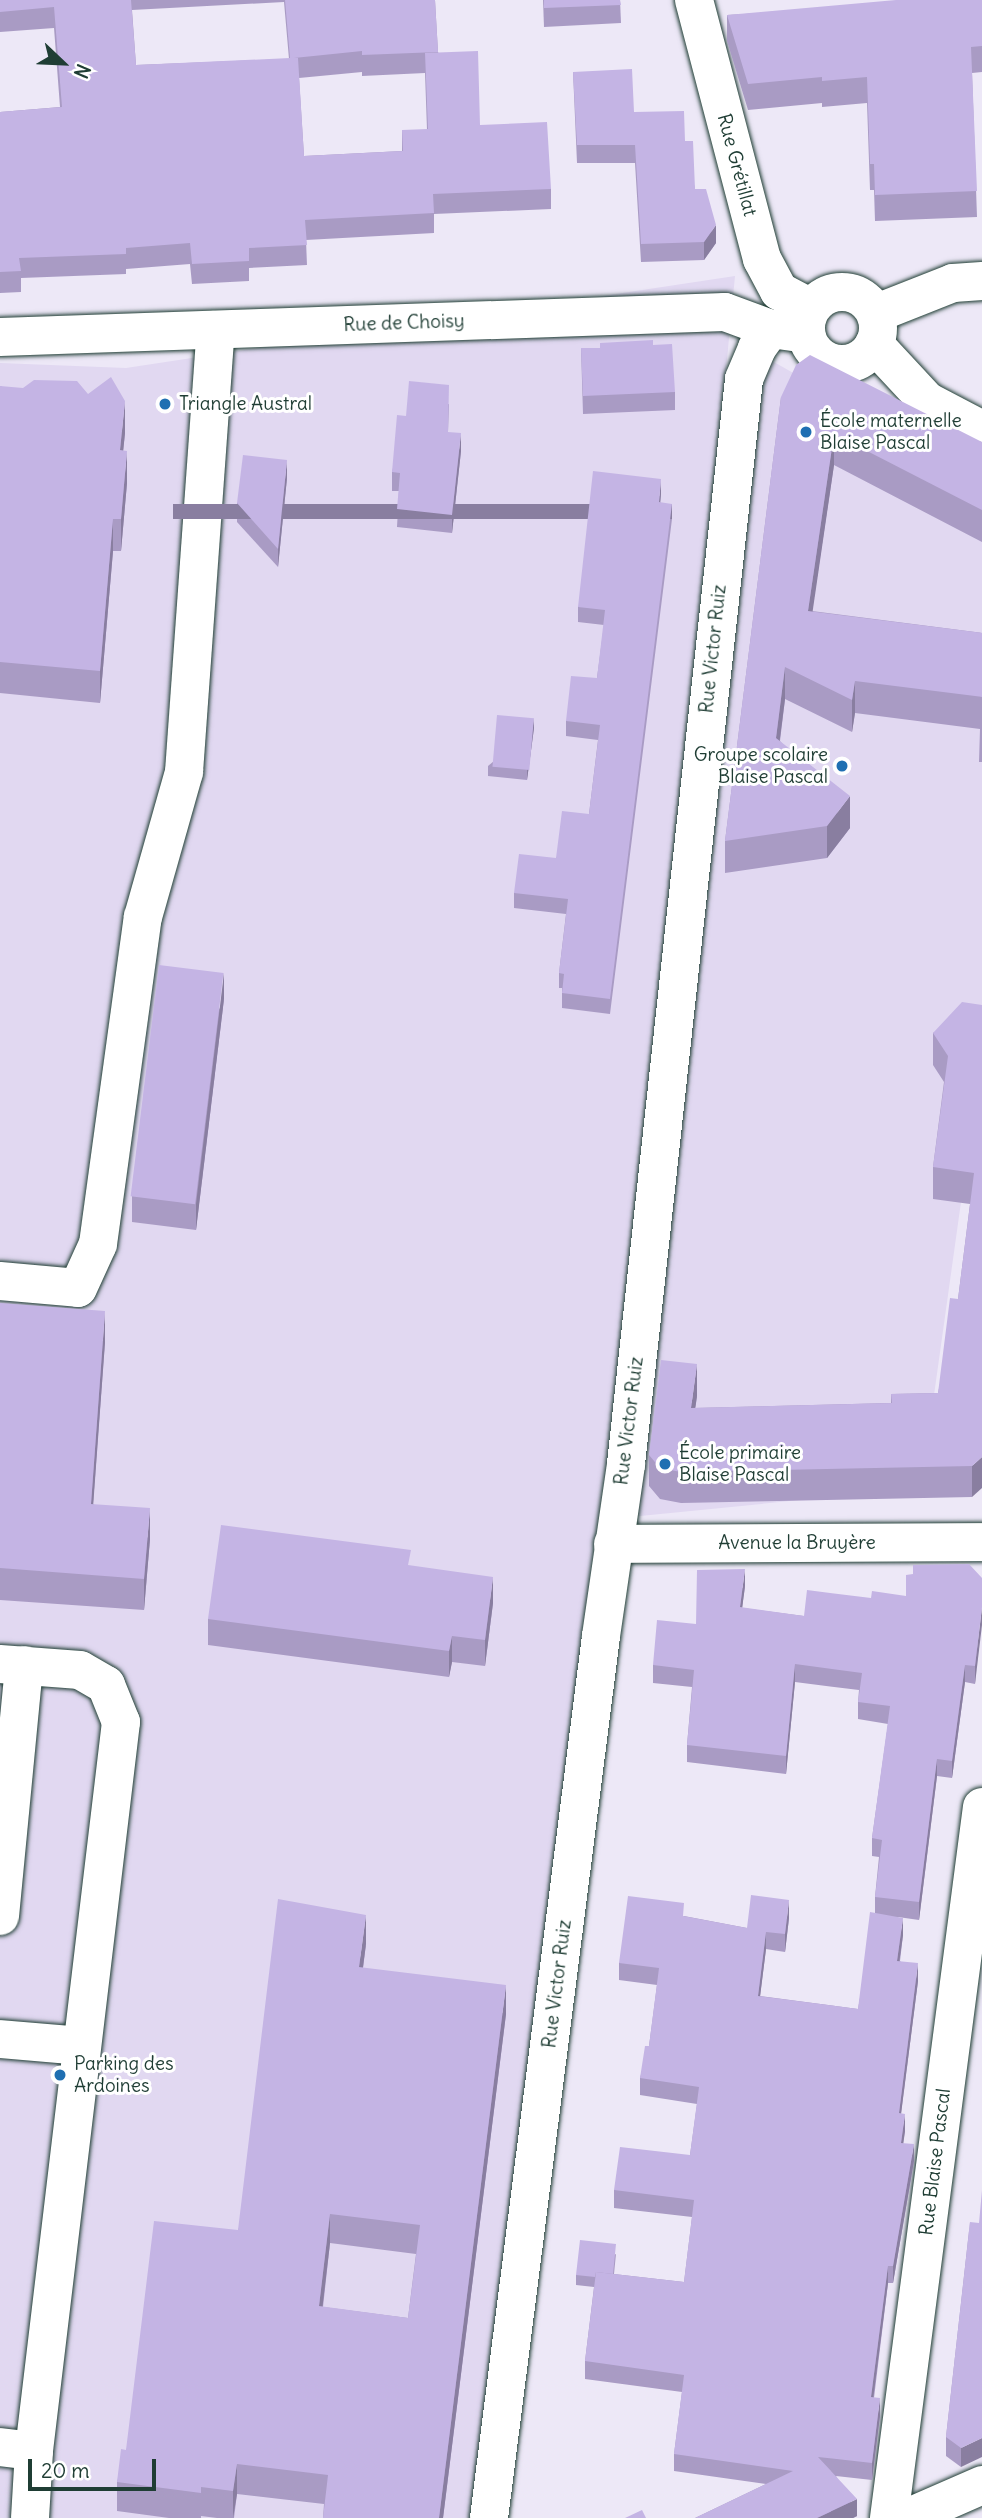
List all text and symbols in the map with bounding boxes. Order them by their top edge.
north arrow [28,28,98,98]
text: N [69,60,96,82]
street label: Rue Grétillat [712,111,762,219]
street label: Rue de Choisy [343,309,465,337]
place label: Triangle Austral [179,393,312,415]
marker: Triangle Austral [157,396,173,412]
place label: École maternelle Blaise Pascal [820,410,962,454]
marker: École maternelle Blaise Pascal [798,424,814,440]
street label: Rue Victor Ruiz [695,584,731,714]
place label: Groupe scolaire Blaise Pascal [694,744,828,788]
marker: Groupe scolaire Blaise Pascal [834,758,850,774]
street label: Rue Victor Ruiz [610,1355,648,1487]
place label: École primaire Blaise Pascal [679,1442,801,1486]
marker: École primaire Blaise Pascal [657,1456,673,1472]
street label: Avenue la Bruyère [718,1532,876,1554]
street label: Rue Victor Ruiz [538,1918,576,2050]
place label: Parking des Ardoines [74,2053,174,2097]
marker: Parking des Ardoines [52,2067,68,2083]
street label: Rue Blaise Pascal [915,2087,955,2237]
scale bar [32,2444,159,2488]
text: 20 m [41,2457,90,2484]

